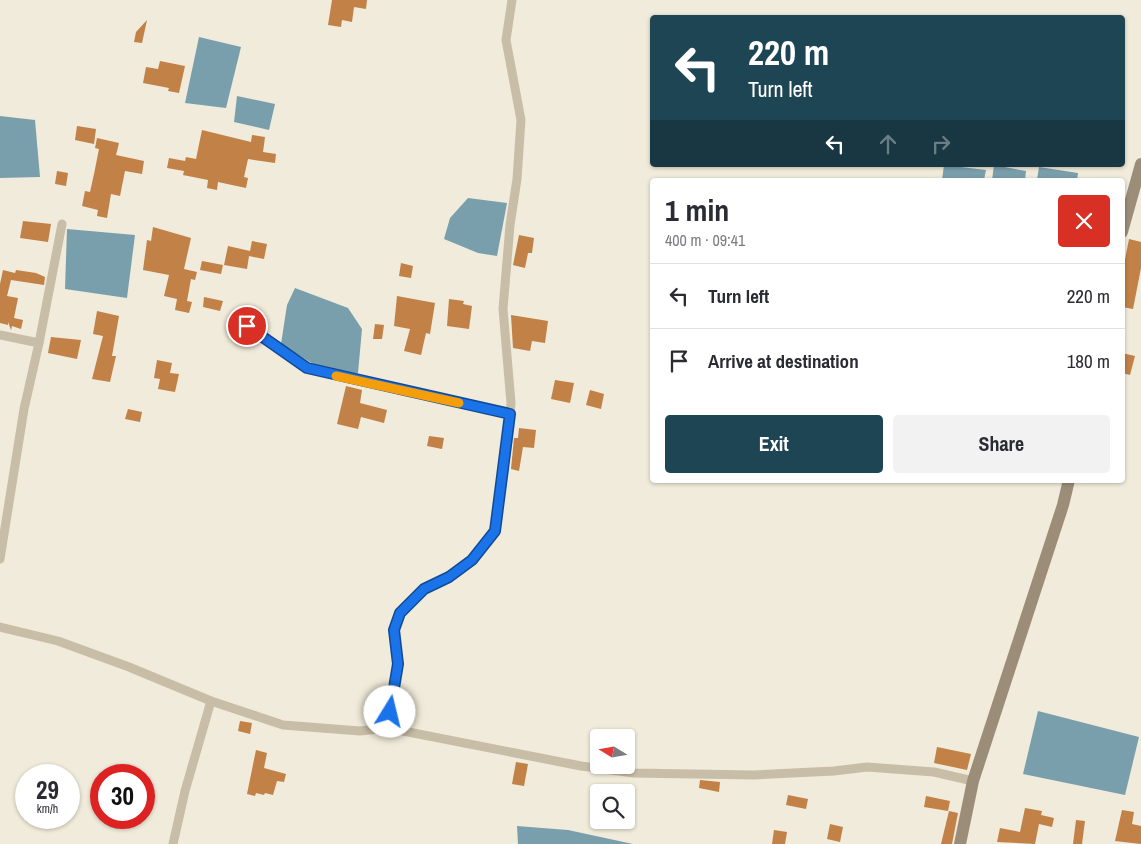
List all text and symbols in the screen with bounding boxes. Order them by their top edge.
text: 220 m [748,29,829,76]
icon: left [665,35,730,100]
text: Turn left [748,74,813,104]
icon: left [821,130,849,158]
icon: ahead [874,130,902,158]
icon: right [927,130,955,158]
text: 1 min [665,190,729,230]
button: close [1058,195,1110,247]
text: 400 m · 09:41 [665,229,745,251]
icon: left [665,282,693,310]
text: Turn left [708,283,769,309]
text: 220 m [1067,283,1110,309]
pin [226,305,268,347]
icon: arrive [233,312,261,340]
icon: arrive [665,347,693,375]
text: Arrive at destination [708,348,859,374]
text: 180 m [1067,348,1110,374]
button: Exit [665,415,883,473]
button: Share [893,415,1110,473]
position arrow [363,685,415,737]
north arrow [590,729,635,774]
map controls [590,729,635,829]
speed limit sign: 30 [90,764,155,829]
text: 29 [36,773,59,807]
button: search [590,784,635,829]
text: km/h [37,801,58,817]

